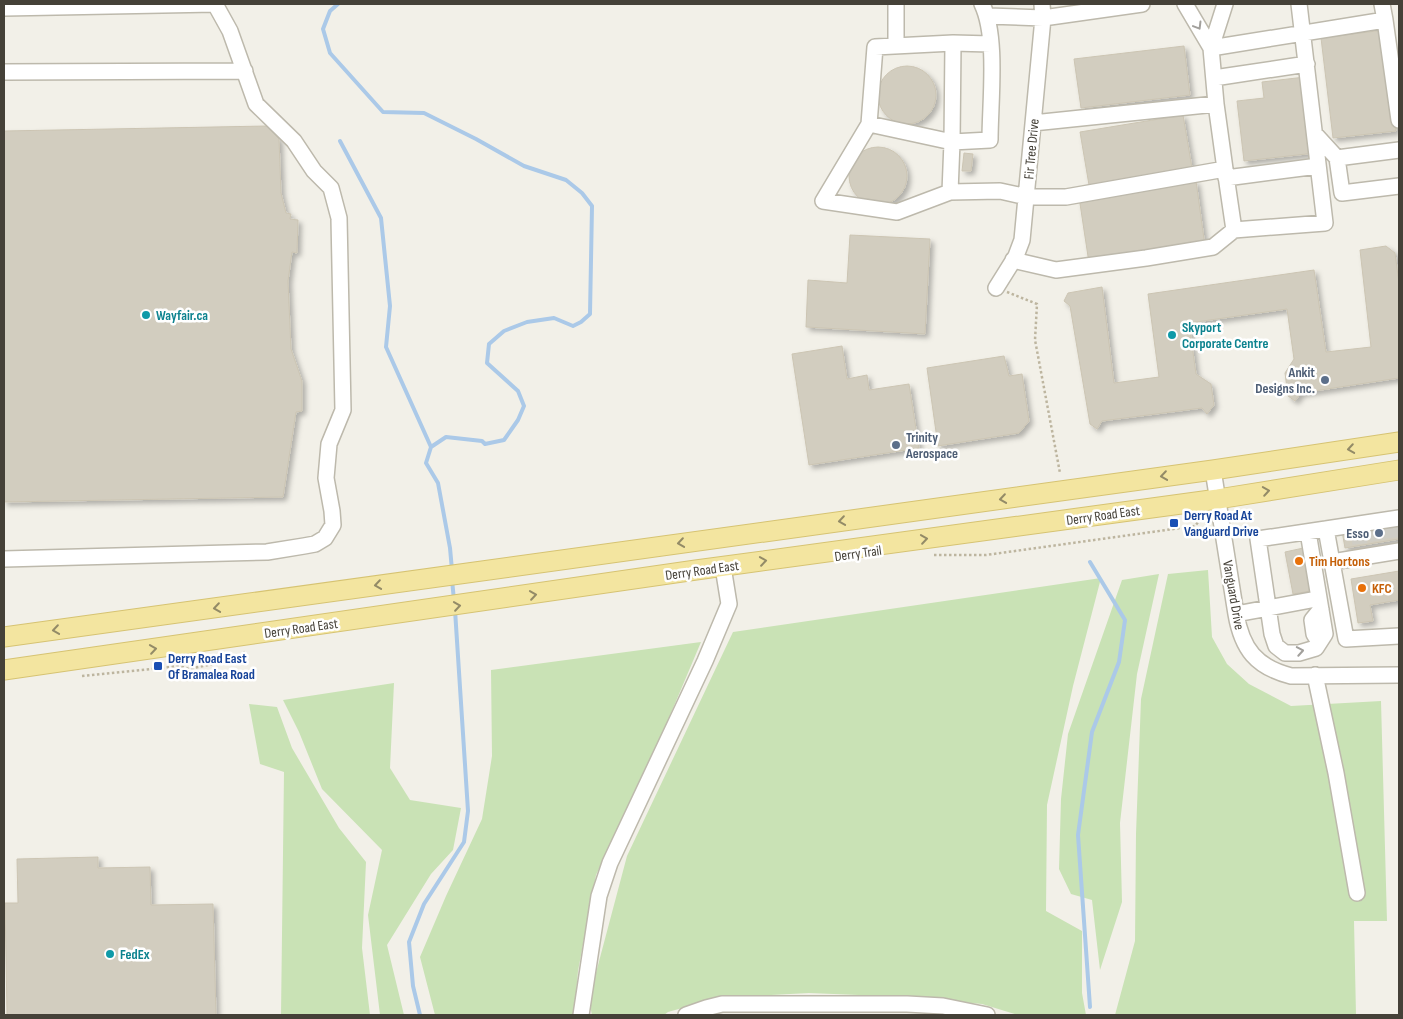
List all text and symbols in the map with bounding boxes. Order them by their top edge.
one-way arrow [1192,20,1202,29]
street label: Fir Tree Drive [1020,118,1043,180]
place label: Wayfair.ca [156,307,208,324]
marker: Wayfair.ca [140,309,152,321]
place label: Skyport Corporate Centre [1182,319,1268,352]
marker: Skyport Corporate Centre [1166,329,1178,341]
place label: Ankit Designs Inc. [1255,364,1315,397]
marker: Ankit Designs Inc. [1319,374,1331,386]
place label: Trinity Aerospace [905,429,958,462]
marker: Trinity Aerospace [890,439,902,451]
one-way arrow [1347,443,1355,453]
one-way arrow [1160,470,1168,481]
one-way arrow [1262,486,1270,497]
one-way arrow [999,493,1008,503]
street label: Derry Road East [1065,502,1141,529]
place label: Derry Road At Vanguard Drive [1184,507,1259,540]
one-way arrow [838,515,846,526]
marker: Derry Road At Vanguard Drive [1168,517,1180,529]
place label: Esso [1346,525,1369,542]
marker: Esso [1373,527,1385,539]
one-way arrow [920,534,928,545]
one-way arrow [677,537,685,548]
street label: Derry Trail [833,542,883,565]
place label: Tim Hortons [1309,553,1370,570]
marker: Tim Hortons [1293,555,1305,567]
one-way arrow [759,556,767,567]
street label: Derry Road East [664,557,740,584]
street label: Vanguard Drive [1219,559,1248,631]
one-way arrow [374,580,383,590]
place label: KFC [1372,580,1392,597]
marker: KFC [1356,582,1368,594]
one-way arrow [529,590,537,600]
one-way arrow [454,601,462,612]
one-way arrow [213,602,222,612]
street label: Derry Road East [263,615,339,642]
one-way arrow [52,624,60,635]
one-way arrow [149,644,157,655]
one-way arrow [1296,647,1305,657]
place label: Derry Road East Of Bramalea Road [168,650,255,683]
marker: Derry Road East Of Bramalea Road [152,660,164,672]
place label: FedEx [120,946,150,963]
marker: FedEx [104,948,116,960]

